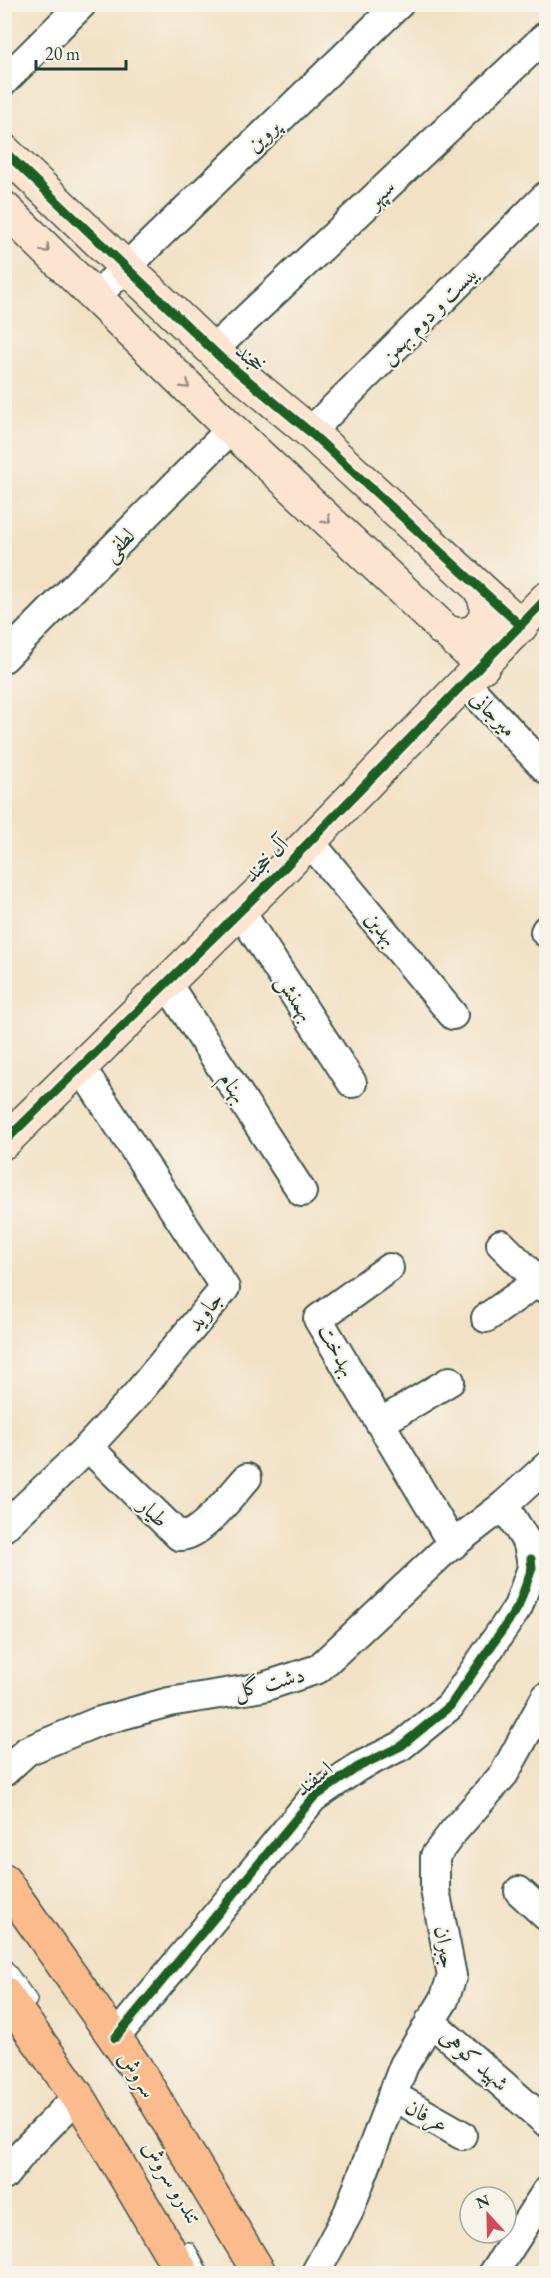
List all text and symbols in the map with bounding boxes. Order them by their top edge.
scale bar [36,33,126,71]
text: 20 m [45,42,80,65]
street label: پروین [239,111,287,159]
street label: سپهر [358,172,402,216]
one-way arrow [40,242,50,253]
street label: بیست و دوم بهمن [373,259,488,374]
street label: خجند [229,336,272,379]
one-way arrow [178,378,189,389]
one-way arrow [320,513,330,524]
street label: لطفی [95,521,143,569]
street label: میرجانی [464,683,523,743]
street label: آل خجند [236,829,296,889]
street label: بهدین [359,905,405,952]
street label: بهمنش [269,968,322,1027]
street label: بهنام [208,1066,254,1111]
street label: جاوید [180,1285,229,1337]
street label: بهدخت [312,1319,363,1382]
street label: طیار [131,1489,175,1534]
street label: دشت گل [230,1660,308,1706]
street label: اسفند [288,1754,338,1803]
street label: جبران [428,1924,464,1971]
street label: شهید کوهی [434,2021,515,2097]
street label: سروش [112,2045,163,2103]
street label: عرفان [400,2092,453,2140]
street label: تندرو سروش [136,2135,209,2230]
north arrow [458,2185,518,2245]
text: N [473,2189,493,2214]

